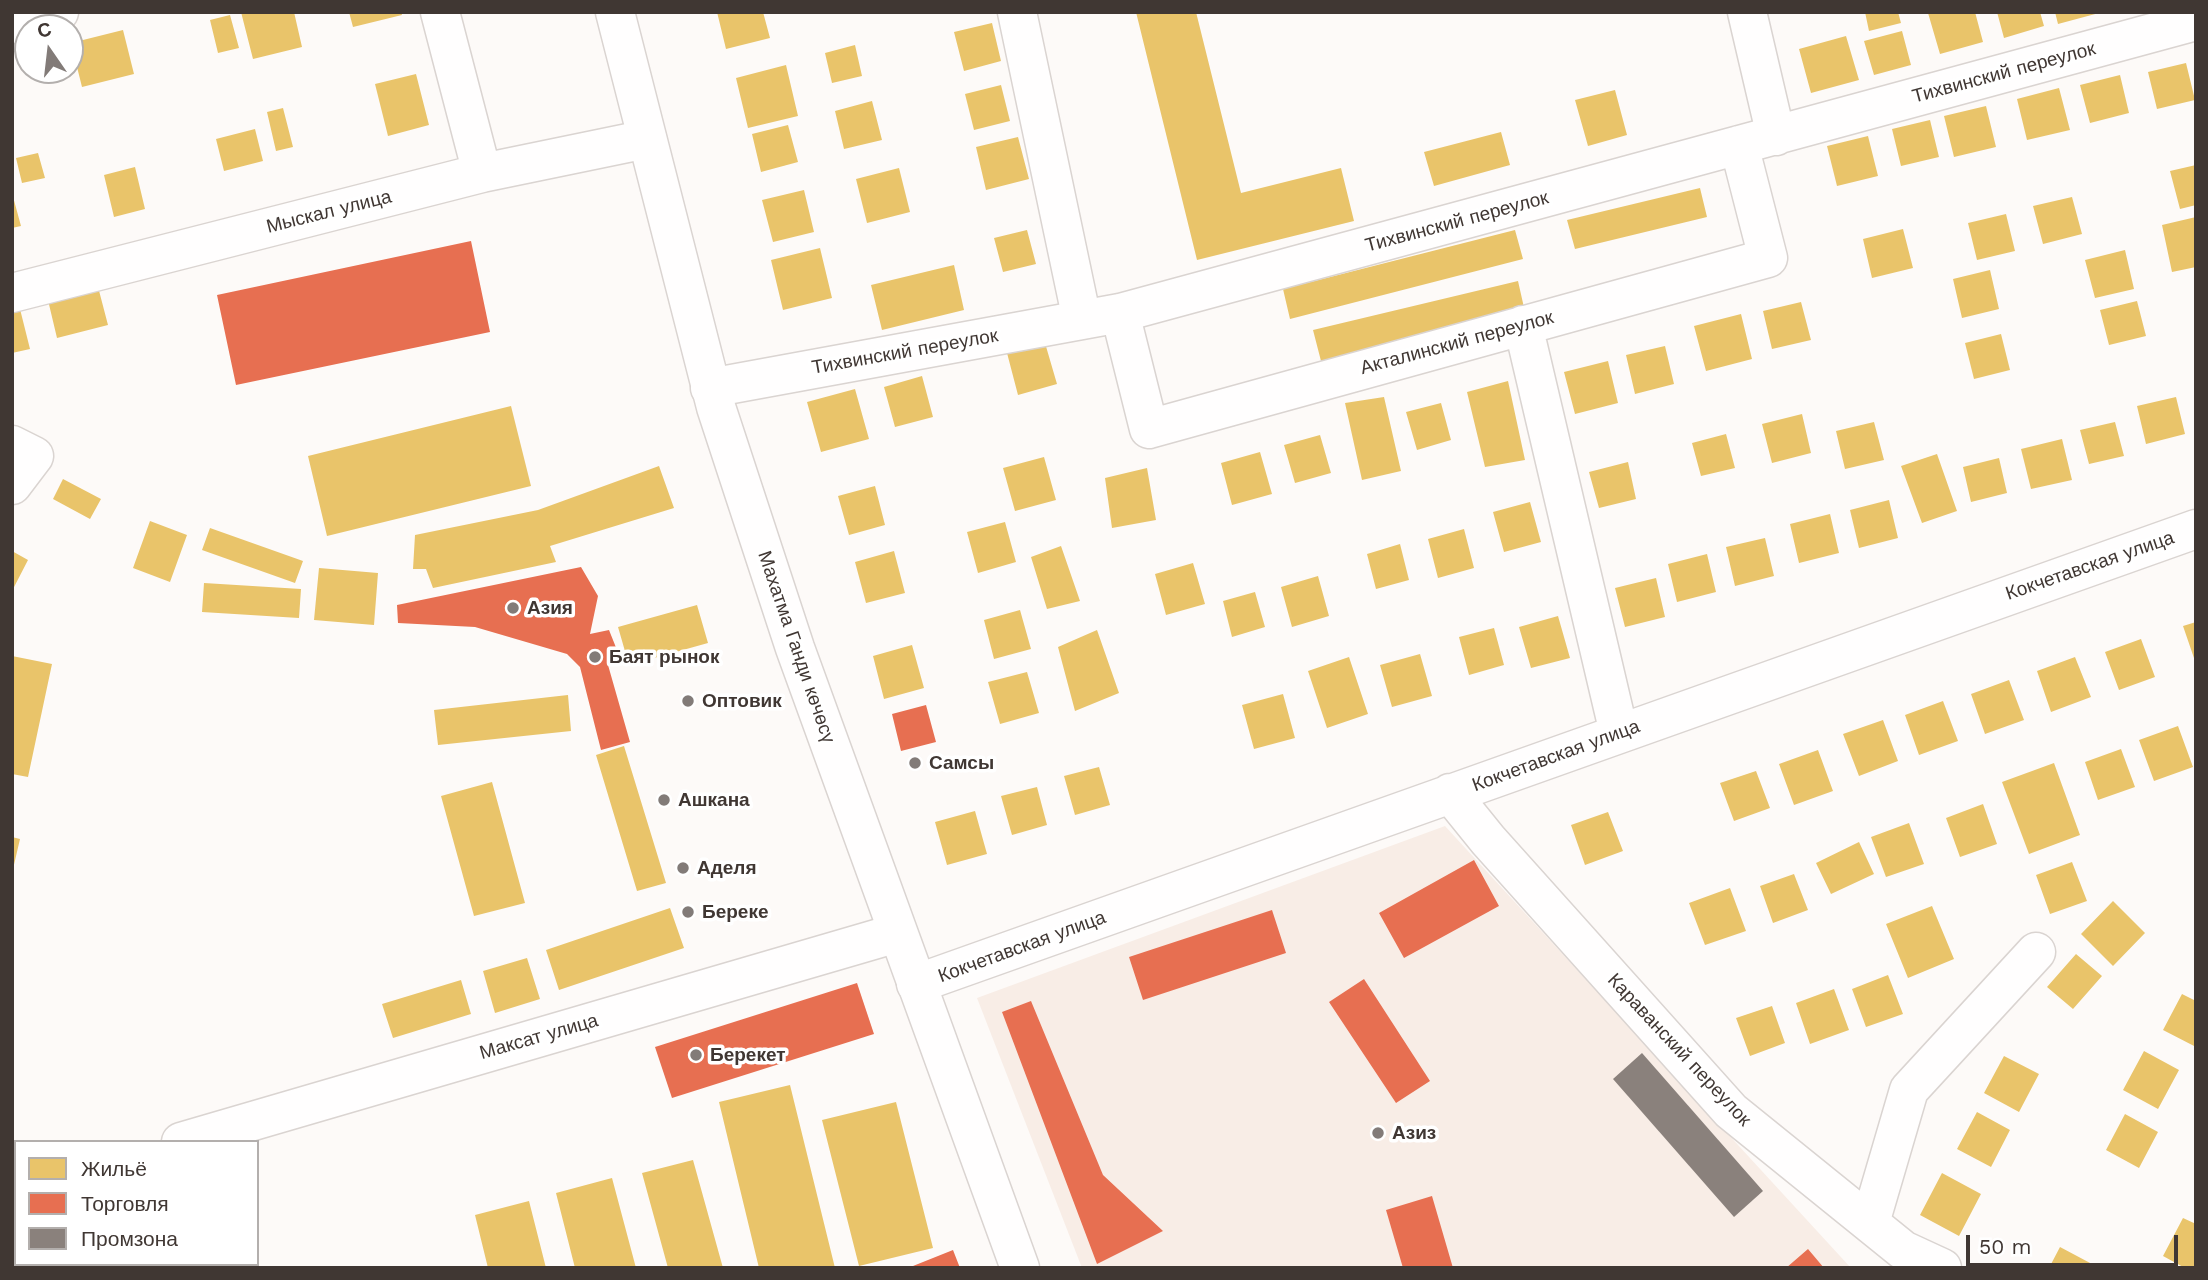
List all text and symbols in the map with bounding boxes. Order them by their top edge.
north arrow [14,14,84,84]
text: С [35,17,54,43]
street label: Тихвинский переулок [1910,38,2098,108]
street label: Мыскал улица [264,185,394,239]
street label: Тихвинский переулок [1363,187,1551,257]
street label: Акталинский переулок [1358,306,1556,380]
street label: Тихвинский переулок [810,324,1000,380]
street label: Кокчетавская улица [2003,526,2177,606]
street label: Махатма Ганди көчөсү [752,548,840,746]
place label: Азия [527,597,573,619]
marker: Азия [505,600,521,616]
place label: Баят рынок [609,646,719,668]
marker: Баят рынок [587,649,603,665]
place label: Оптовик [702,690,782,712]
marker: Оптовик [680,693,696,709]
street label: Кокчетавская улица [1469,715,1643,797]
place label: Самсы [929,752,994,774]
marker: Самсы [907,755,923,771]
place label: Ашкана [678,789,750,811]
marker: Ашкана [656,792,672,808]
place label: Аделя [697,857,757,879]
marker: Аделя [675,860,691,876]
place label: Береке [702,901,768,923]
marker: Береке [680,904,696,920]
street label: Кокчетавская улица [935,906,1109,988]
street label: Караванский переулок [1602,969,1756,1131]
street label: Максат улица [477,1009,601,1065]
place label: Берекет [710,1044,786,1066]
marker: Берекет [688,1047,704,1063]
place label: Азиз [1392,1122,1436,1144]
marker: Азиз [1370,1125,1386,1141]
legend [14,1140,259,1266]
text: Жильё [81,1156,147,1181]
text: Торговля [81,1191,169,1216]
scale bar [1970,1220,2182,1264]
text: Промзона [81,1226,178,1251]
text: 50 m [1979,1234,2031,1259]

